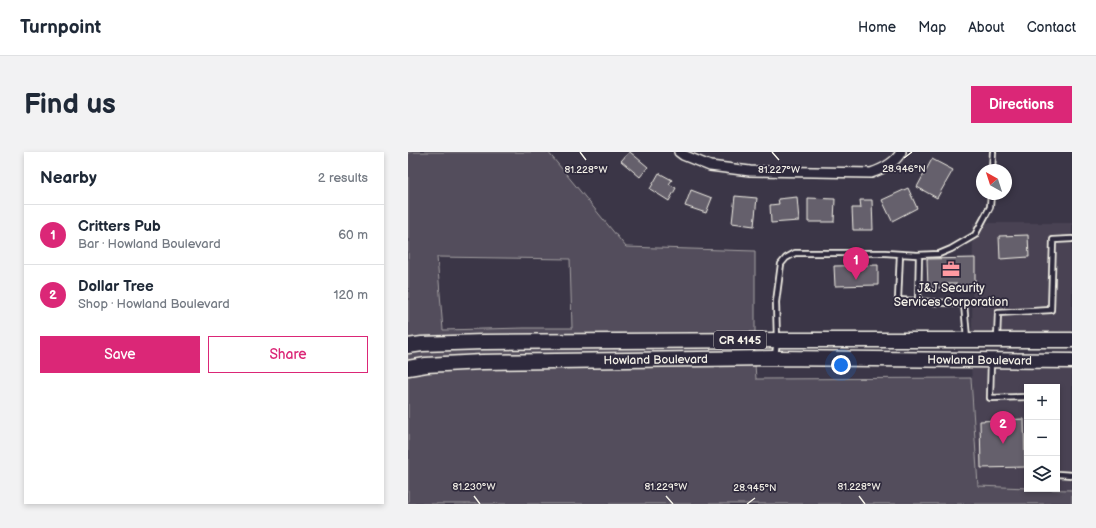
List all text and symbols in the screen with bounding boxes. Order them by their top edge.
text: Turnpoint [20,16,101,39]
text: Home [858,19,896,36]
text: Map [918,19,946,36]
text: About [968,19,1005,36]
text: Contact [1027,19,1076,36]
button: Directions [971,86,1072,123]
text: Find us [24,88,116,121]
text: 28.946°N [882,163,926,175]
text: 81.228°W [565,164,608,176]
text: 81.227°W [758,164,800,176]
north arrow [976,164,1012,200]
text: Nearby [40,168,97,188]
text: 2 results [318,170,368,186]
text: Critters Pub [78,217,161,236]
text: 1 [50,227,56,243]
text: 60 m [338,227,368,243]
text: Bar · Howland Boulevard [78,236,221,252]
pin: 1 [843,247,869,280]
office icon: J&J Security Services Corporation [941,259,961,279]
text: Dollar Tree [78,277,154,296]
place label: J&J Security Services Corporation [894,281,1008,310]
text: 2 [49,287,57,303]
text: 120 m [333,287,368,303]
text: Shop · Howland Boulevard [78,296,230,312]
road number: CR 4145 [714,331,766,349]
button: Save [40,336,200,373]
button: Share [208,336,368,373]
street label: Howland Boulevard [603,352,708,368]
street label: Howland Boulevard [927,353,1032,369]
your location [831,355,851,375]
map controls [1024,384,1060,492]
button: + [1024,384,1060,420]
pin: 2 [990,411,1016,444]
button: − [1024,420,1060,456]
button: layers [1024,456,1060,492]
text: 81.230°W [452,481,496,493]
text: 81.229°W [645,481,687,493]
text: 81.228°W [838,481,881,493]
text: 28.945°N [733,482,777,494]

